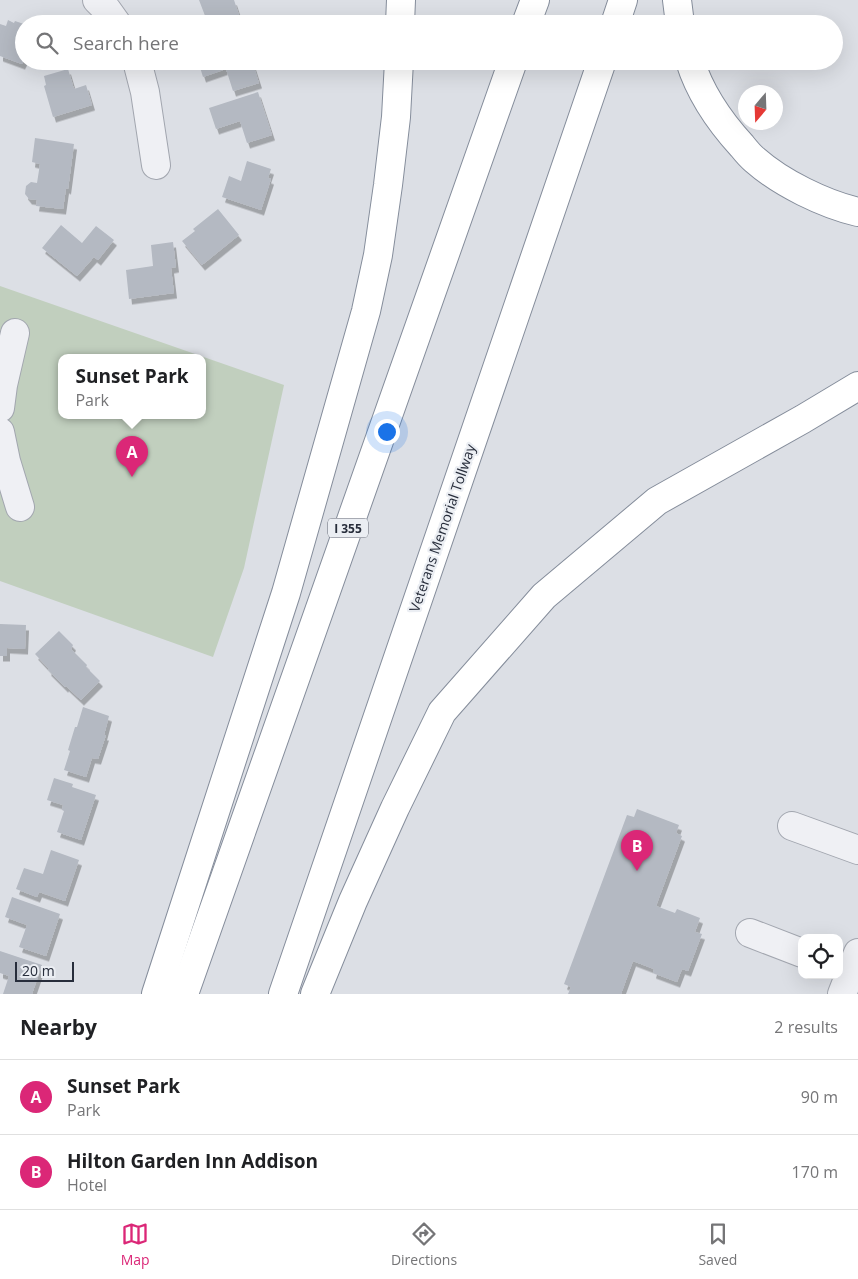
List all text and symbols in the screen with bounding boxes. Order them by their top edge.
search box [15,15,843,70]
icon: search [33,29,61,57]
text: Search here [73,30,179,56]
north arrow [738,85,783,130]
popup [58,354,206,419]
text: Sunset Park [75,363,189,389]
text: Park [75,389,109,411]
your location [374,419,400,445]
pin: A [116,436,148,477]
street label: Veterans Memorial Tollway [404,441,480,614]
road number: I 355 [328,518,368,538]
pin: B [621,830,653,871]
map controls [798,934,843,979]
button: locate [798,934,843,979]
scale bar [15,959,74,982]
text: 20 m [22,961,55,980]
text: Nearby [20,1013,97,1041]
text: 2 results [774,1016,838,1038]
text: Sunset Park [67,1073,180,1099]
text: A [30,1086,42,1108]
text: 90 m [801,1086,838,1108]
text: Park [67,1099,100,1121]
text: Hilton Garden Inn Addison [67,1148,318,1174]
text: B [31,1161,41,1183]
text: 170 m [792,1161,838,1183]
text: Hotel [67,1174,107,1196]
tab: Map [121,1220,150,1269]
tab: Directions [391,1220,457,1269]
tab: Saved [698,1220,737,1269]

